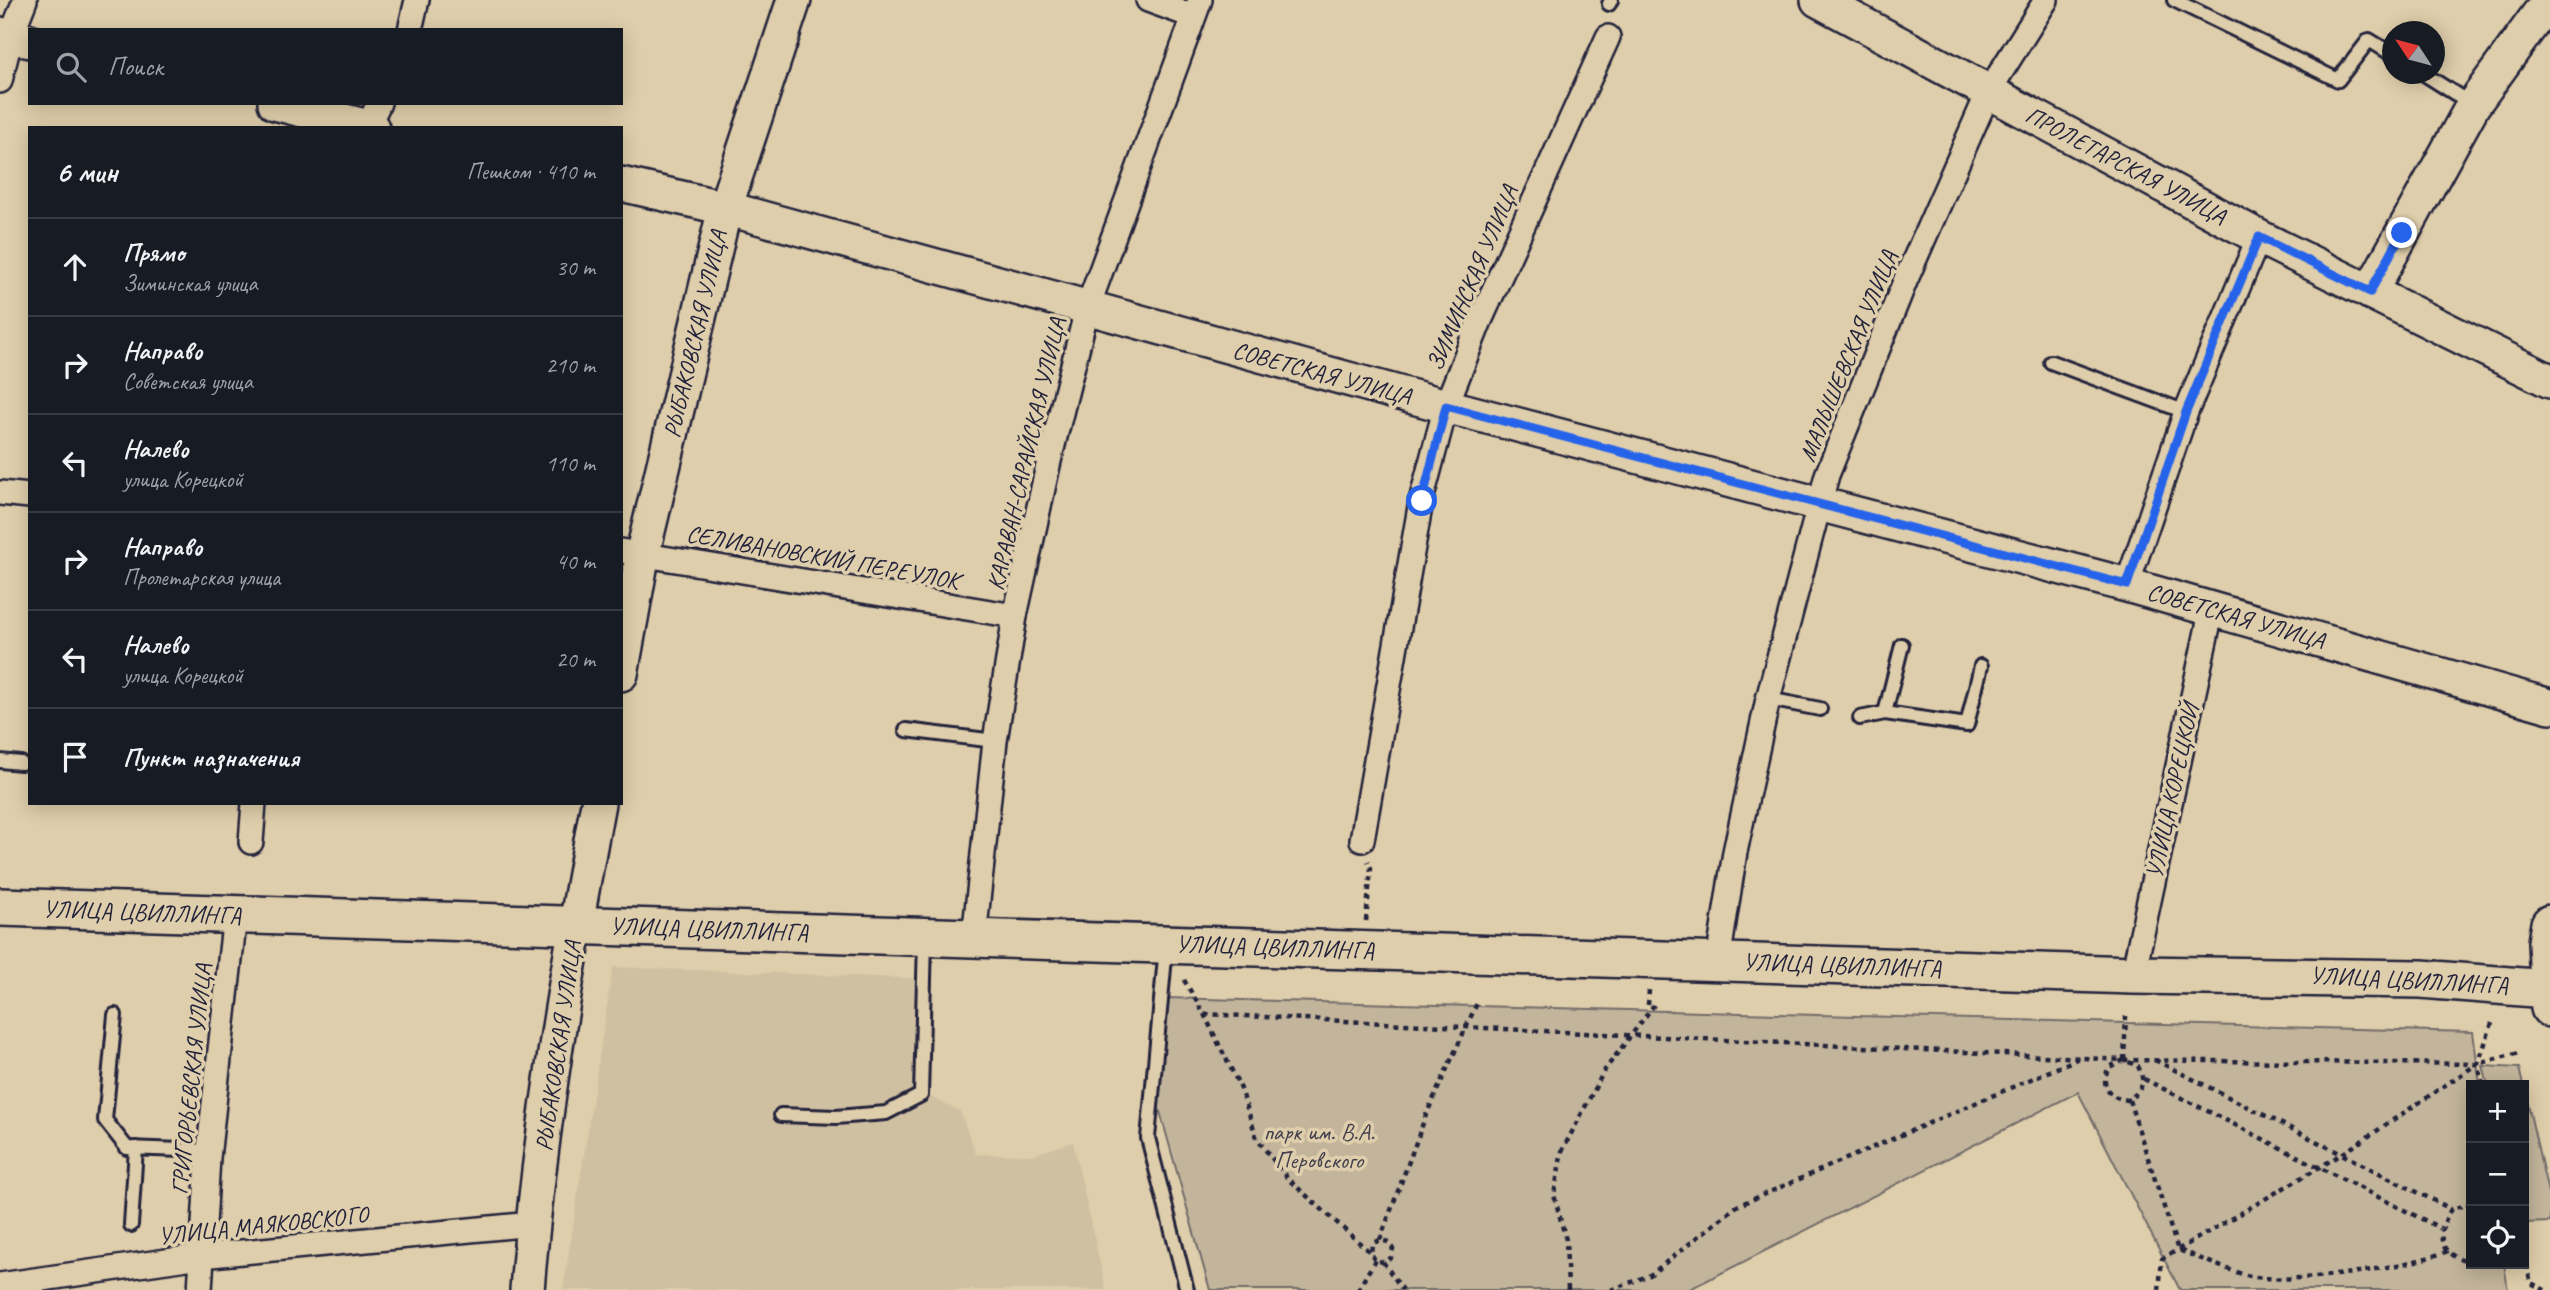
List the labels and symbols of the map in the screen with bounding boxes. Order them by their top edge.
north arrow [2382,21,2445,84]
street label: ПРОЛЕТАРСКАЯ УЛИЦА [2021,99,2232,231]
street label: ЗИМИНСКАЯ УЛИЦА [1420,180,1525,375]
route end [2386,217,2417,248]
street label: РЫБАКОВСКАЯ УЛИЦА [657,227,734,440]
street label: МАЛЫШЕВСКАЯ УЛИЦА [1792,245,1904,466]
street label: КАРАВАН-САРАЙСКАЯ УЛИЦА [980,314,1072,593]
street label: СОВЕТСКАЯ УЛИЦА [1230,335,1415,411]
route start [1406,485,1437,516]
street label: СЕЛИВАНОВСКИЙ ПЕРЕУЛОК [684,518,967,597]
street label: СОВЕТСКАЯ УЛИЦА [2144,576,2329,656]
street label: УЛИЦА КОРЕЦКОЙ [2139,697,2206,881]
street label: УЛИЦА ЦВИЛЛИНГА [42,894,243,930]
street label: УЛИЦА ЦВИЛЛИНГА [609,911,810,947]
street label: УЛИЦА ЦВИЛЛИНГА [1175,929,1376,965]
street label: РЫБАКОВСКАЯ УЛИЦА [528,938,588,1153]
street label: УЛИЦА ЦВИЛЛИНГА [1742,947,1943,983]
street label: УЛИЦА ЦВИЛЛИНГА [2309,960,2510,1000]
street label: ГРИГОРЬЕВСКАЯ УЛИЦА [164,961,218,1196]
park label: парк им. В.А. Перовского [1263,1117,1375,1175]
street label: УЛИЦА МАЯКОВСКОГО [157,1199,371,1251]

